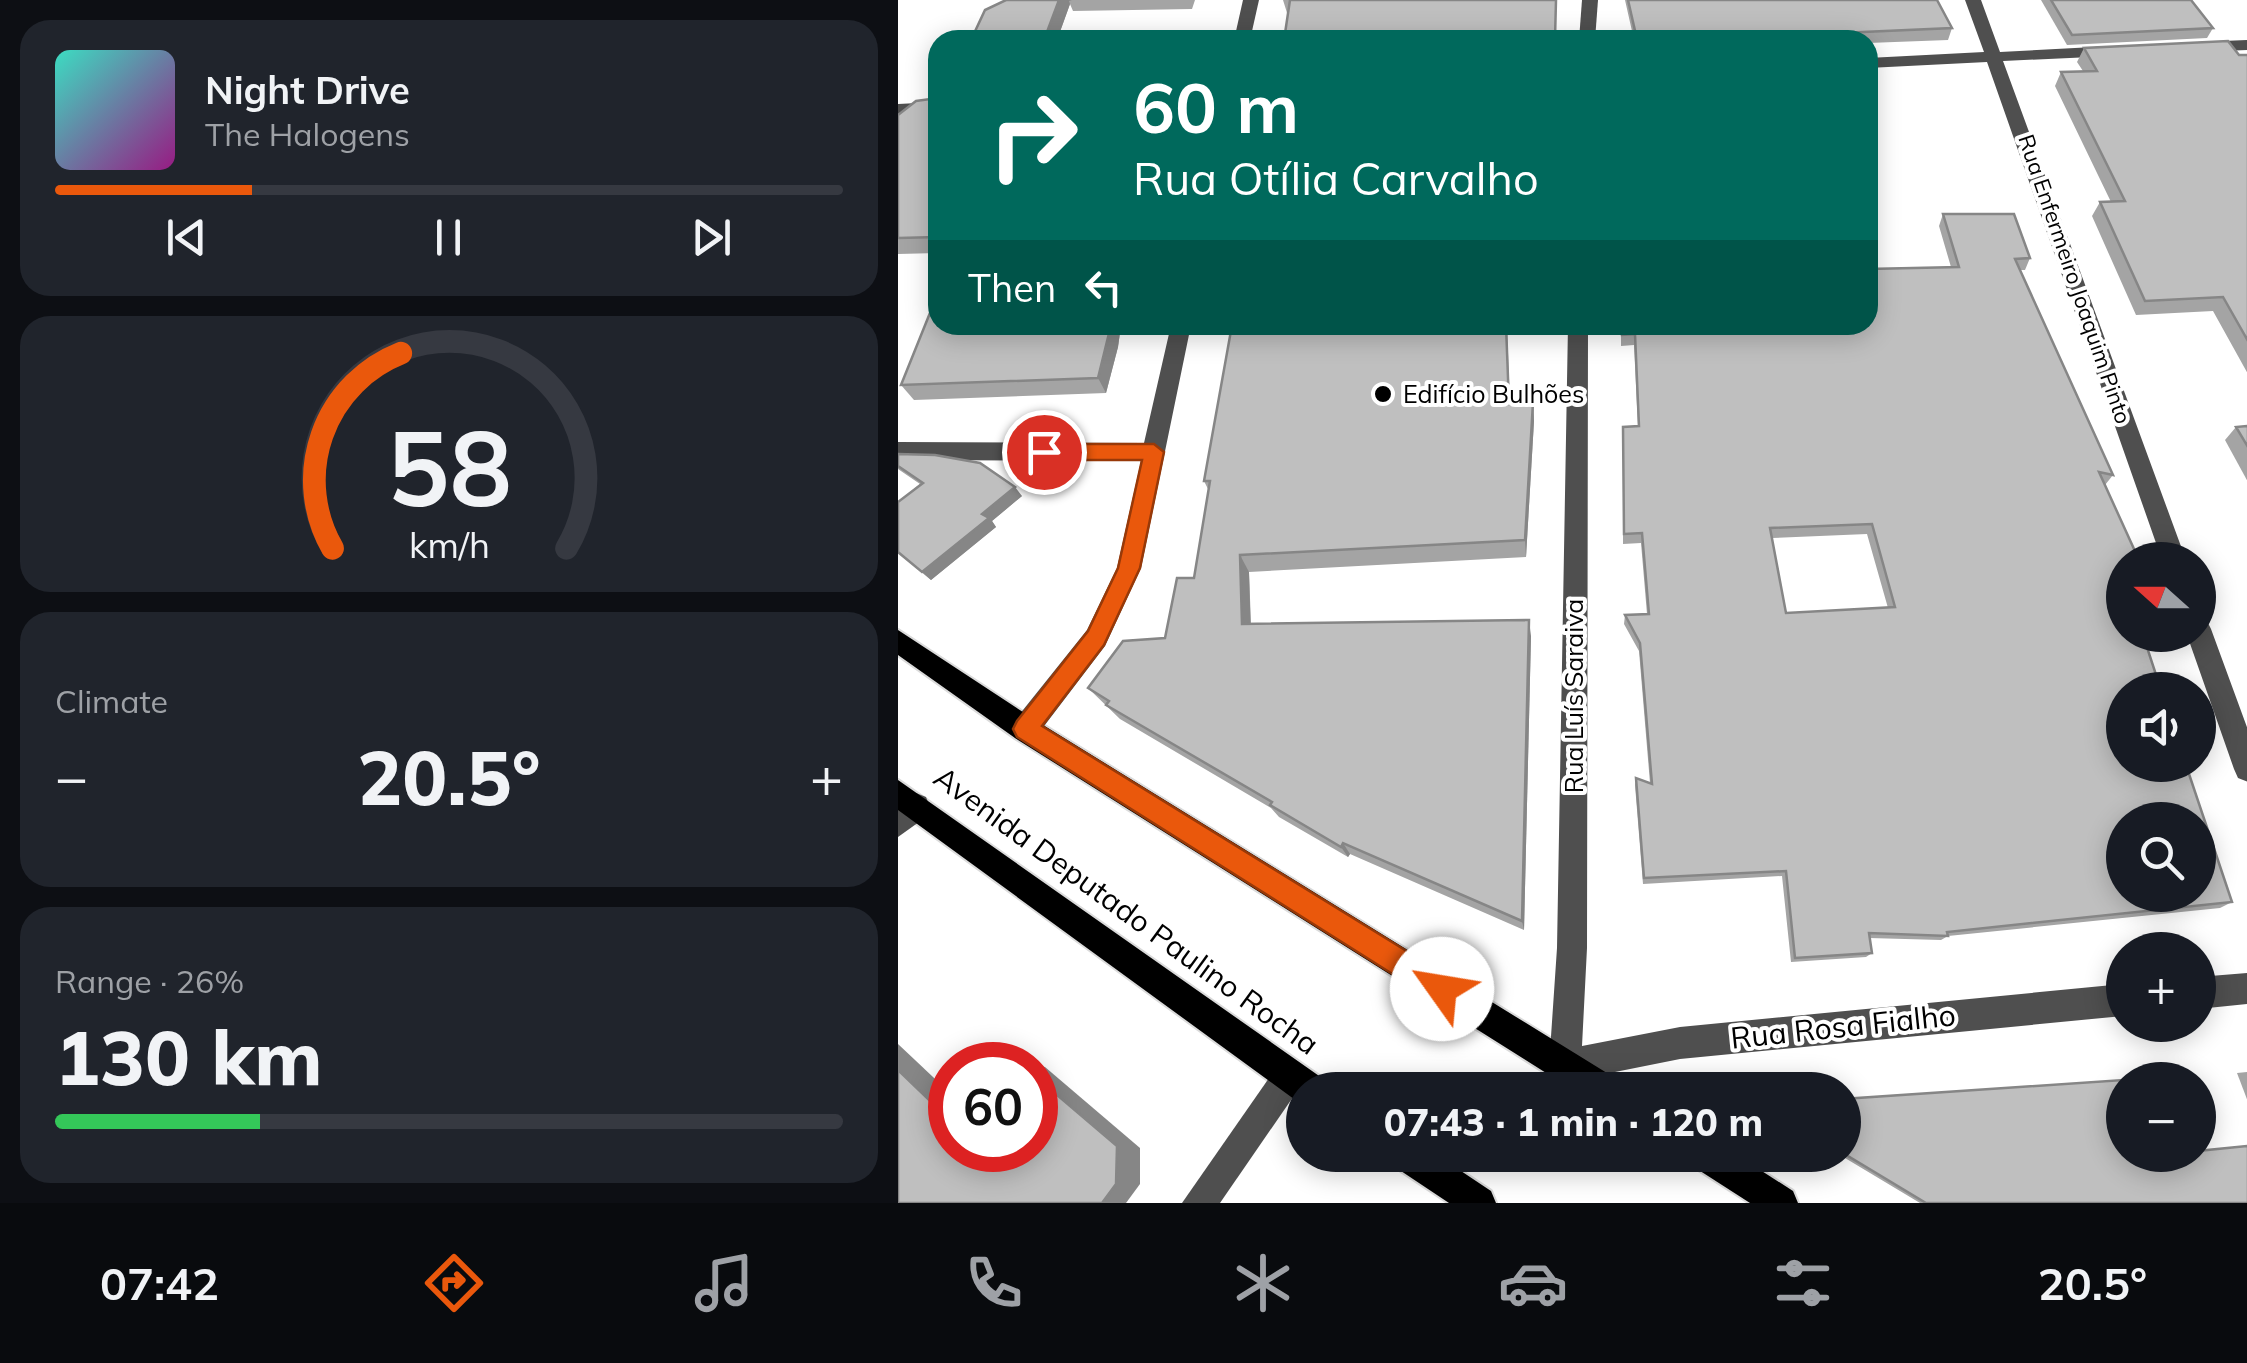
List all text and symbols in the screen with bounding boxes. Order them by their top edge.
text: 60 m [1133,63,1299,151]
text: Night Drive [205,66,410,114]
icon: right [968,70,1098,200]
text: The Halogens [205,114,410,154]
street label: Rua Enfermeiro Joaquim Pinto [2012,131,2138,427]
text: Rua Otília Carvalho [1133,150,1539,206]
icon: previous [159,210,214,265]
icon: pause [421,210,476,265]
icon: next [684,210,739,265]
icon: left [1076,260,1131,315]
text: Then [968,264,1056,312]
place label: Edifício Bulhões [1403,378,1584,409]
marker: Edifício Bulhões [1372,383,1394,405]
text: 58 [387,401,511,532]
pin [1002,410,1087,495]
icon: arrive [1017,425,1072,480]
text: km/h [409,522,489,567]
north arrow [2106,542,2216,652]
map controls [2106,542,2216,1172]
street label: Rua Luís Saraiva [1558,599,1589,793]
button: sound [2106,672,2216,782]
text: Climate [55,681,168,721]
text: 20.5° [357,730,541,824]
text: − [55,742,88,811]
text: + [810,742,843,811]
street label: Avenida Deputado Paulino Rocha [927,758,1326,1063]
button: search [2106,802,2216,912]
button: + [2106,932,2216,1042]
position arrow [1390,937,1494,1041]
text: Range · 26% [55,961,244,1001]
street label: Rua Rosa Fialho [1729,995,1957,1057]
text: 130 km [55,1010,323,1104]
speed limit sign: 60 [928,1042,1058,1172]
button: − [2106,1062,2216,1172]
text: 07:43 · 1 min · 120 m [1384,1098,1763,1146]
icon: directions [419,1248,489,1318]
icon: music [689,1248,759,1318]
icon: phone [959,1248,1029,1318]
icon: climate [1228,1248,1298,1318]
icon: car [1498,1248,1568,1318]
icon: filters [1768,1248,1838,1318]
text: 07:42 [100,1255,219,1311]
text: 20.5° [2038,1255,2147,1311]

